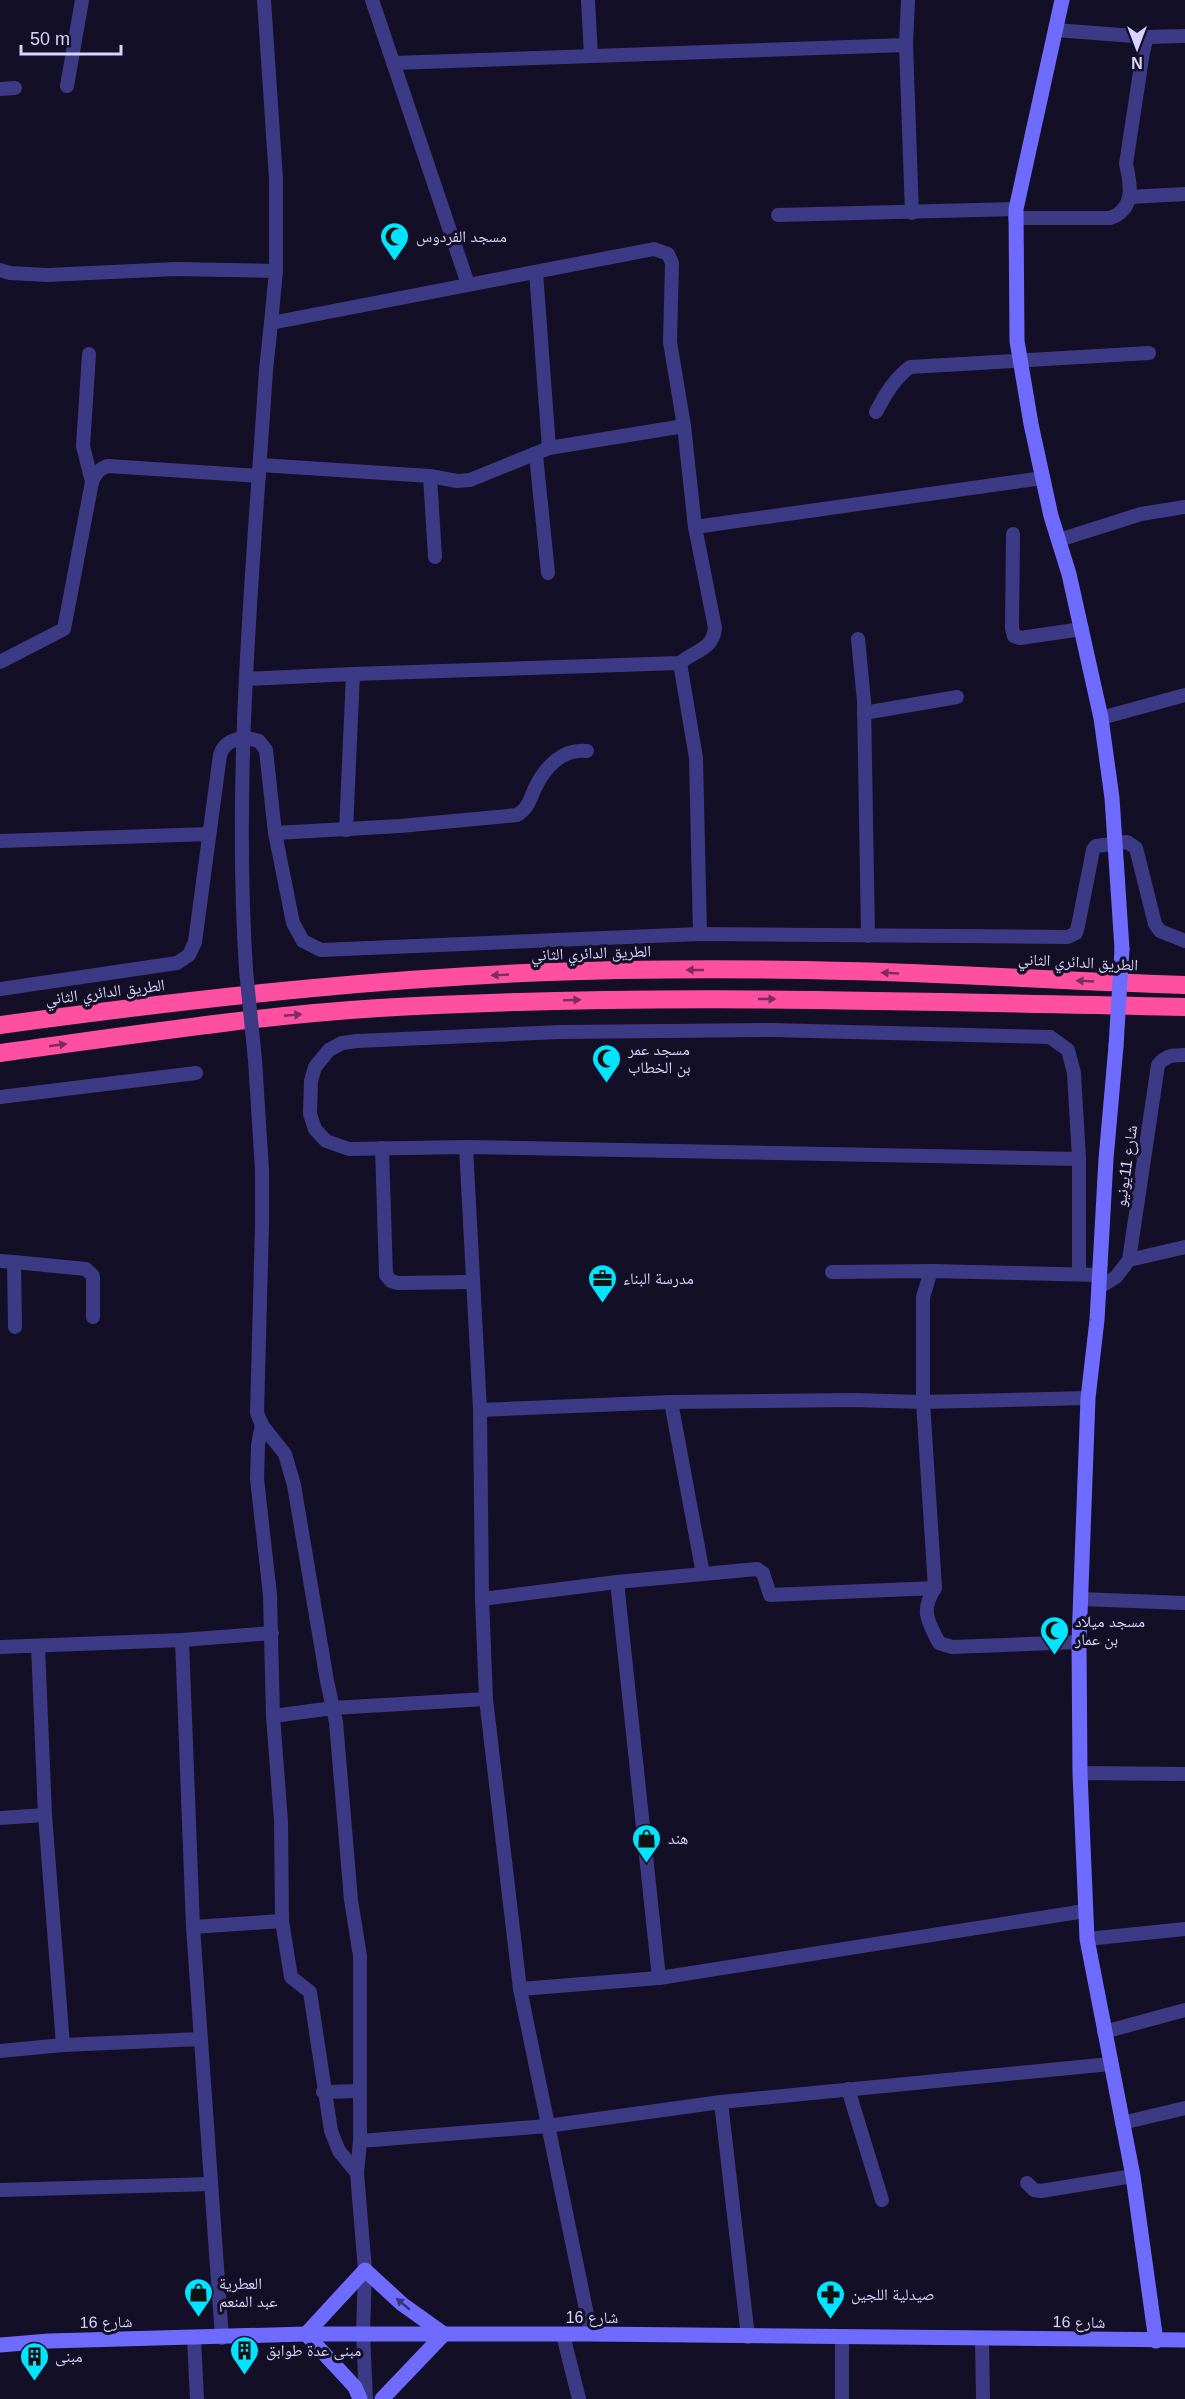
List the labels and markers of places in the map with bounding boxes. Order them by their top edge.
mosque icon: مسجد الفردوس [379,220,411,262]
place label: مسجد الفردوس [416,228,507,247]
place label: مسجد عمر بن الخطاب [627,1041,691,1078]
mosque icon: مسجد عمر بن الخطاب [591,1042,623,1084]
office icon: مدرسة البناء [586,1262,618,1304]
place label: مدرسة البناء [623,1270,694,1288]
place label: مسجد ميلاد بن عمار [1074,1613,1145,1650]
mosque icon: مسجد ميلاد بن عمار [1038,1614,1070,1656]
shop icon: هند [631,1822,663,1864]
place label: هند [668,1830,688,1847]
place label: العطرية عبد المنعم [219,2275,277,2312]
shop icon: العطرية عبد المنعم [182,2276,214,2318]
pharmacy icon: صيدلية اللجين [814,2278,846,2320]
place label: صيدلية اللجين [851,2286,935,2305]
building icon: مبنى عدة طوابق [229,2334,261,2376]
building icon: مبنى [18,2340,50,2382]
place label: مبنى عدة طوابق [266,2342,361,2361]
place label: مبنى [55,2348,83,2367]

